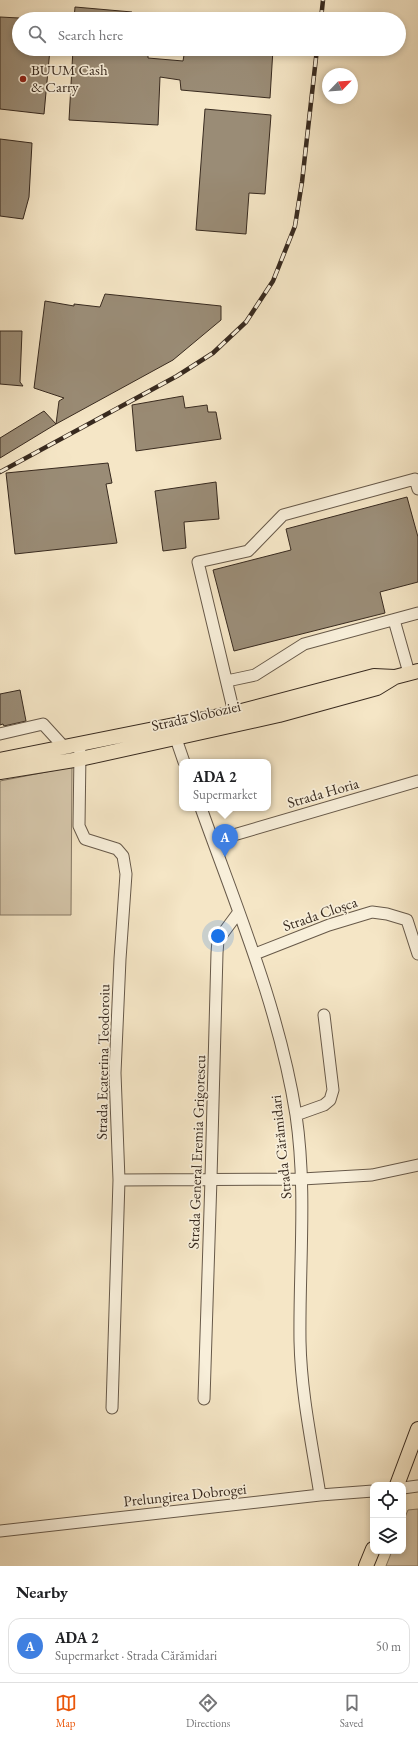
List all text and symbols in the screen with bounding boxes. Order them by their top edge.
search box [12,12,406,56]
icon: search [26,23,48,45]
text: Search here [58,25,123,44]
place label: BUUM Cash & Carry [31,60,108,96]
north arrow [322,68,358,104]
marker: BUUM Cash & Carry [18,74,28,84]
street label: Strada Sloboziei [149,696,243,735]
popup [179,759,271,811]
text: ADA 2 [193,767,237,786]
street label: Strada Horia [285,773,361,812]
text: Supermarket [193,786,257,803]
pin: A [212,824,238,857]
street label: Strada Cloșca [280,892,360,935]
your location [208,926,228,946]
street label: Strada Ecaterina Teodoroiu [92,984,113,1140]
street label: Strada General Eremia Grigorescu [184,1054,209,1249]
street label: Strada Cărămidari [266,1094,295,1200]
street label: Prelungirea Dobrogei [123,1479,248,1510]
map controls [370,1482,406,1554]
button: locate [370,1482,406,1518]
button: layers [370,1518,406,1554]
text: Nearby [16,1581,68,1603]
text: ADA 2 [55,1628,99,1647]
text: A [25,1638,35,1655]
text: 50 m [376,1638,401,1655]
text: Supermarket · Strada Cărămidari [55,1647,217,1664]
tab: Map [55,1692,77,1730]
tab: Directions [186,1692,230,1730]
tab: Saved [340,1692,363,1730]

